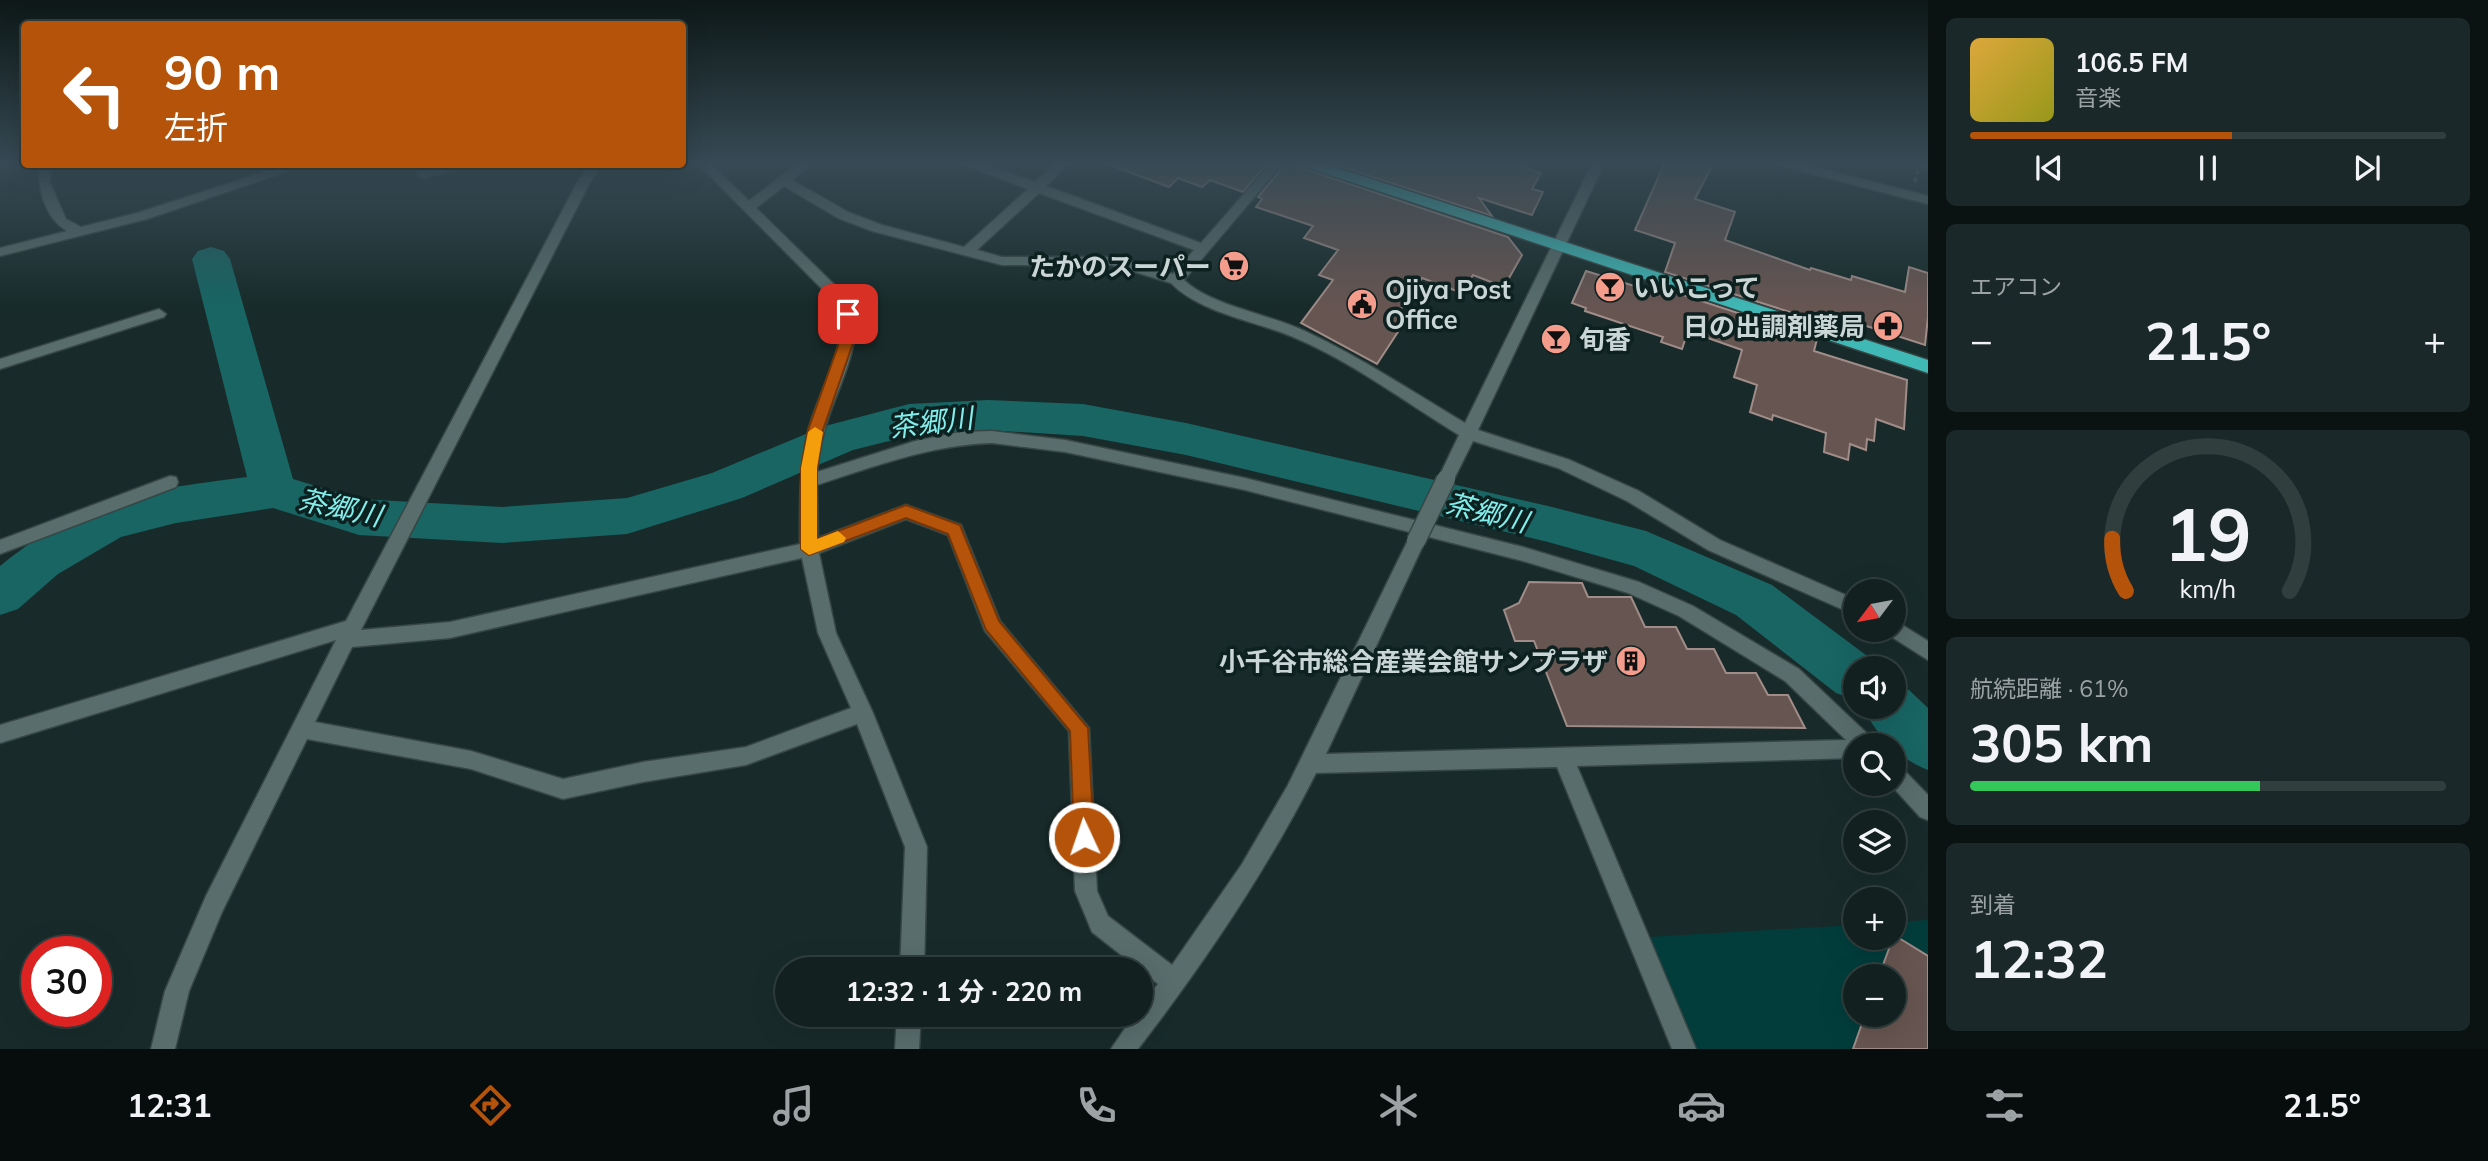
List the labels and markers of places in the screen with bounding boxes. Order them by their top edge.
supermarket icon: たかのスーパー [1217,249,1251,283]
place label: たかのスーパー [1029,250,1211,283]
bar icon: いいこって [1593,270,1627,304]
place label: いいこって [1633,271,1760,304]
place label: Ojiya Post Office [1385,273,1511,336]
pin [818,284,878,344]
public building icon: Ojiya Post Office [1345,287,1379,321]
pharmacy icon: 日の出調剤薬局 [1871,309,1905,343]
place label: 日の出調剤薬局 [1683,310,1865,343]
bar icon: 旬香 [1539,322,1573,356]
place label: 旬香 [1579,323,1631,356]
building icon: 小千谷市総合産業会館サンプラザ [1614,644,1648,678]
place label: 小千谷市総合産業会館サンプラザ [1219,645,1608,678]

